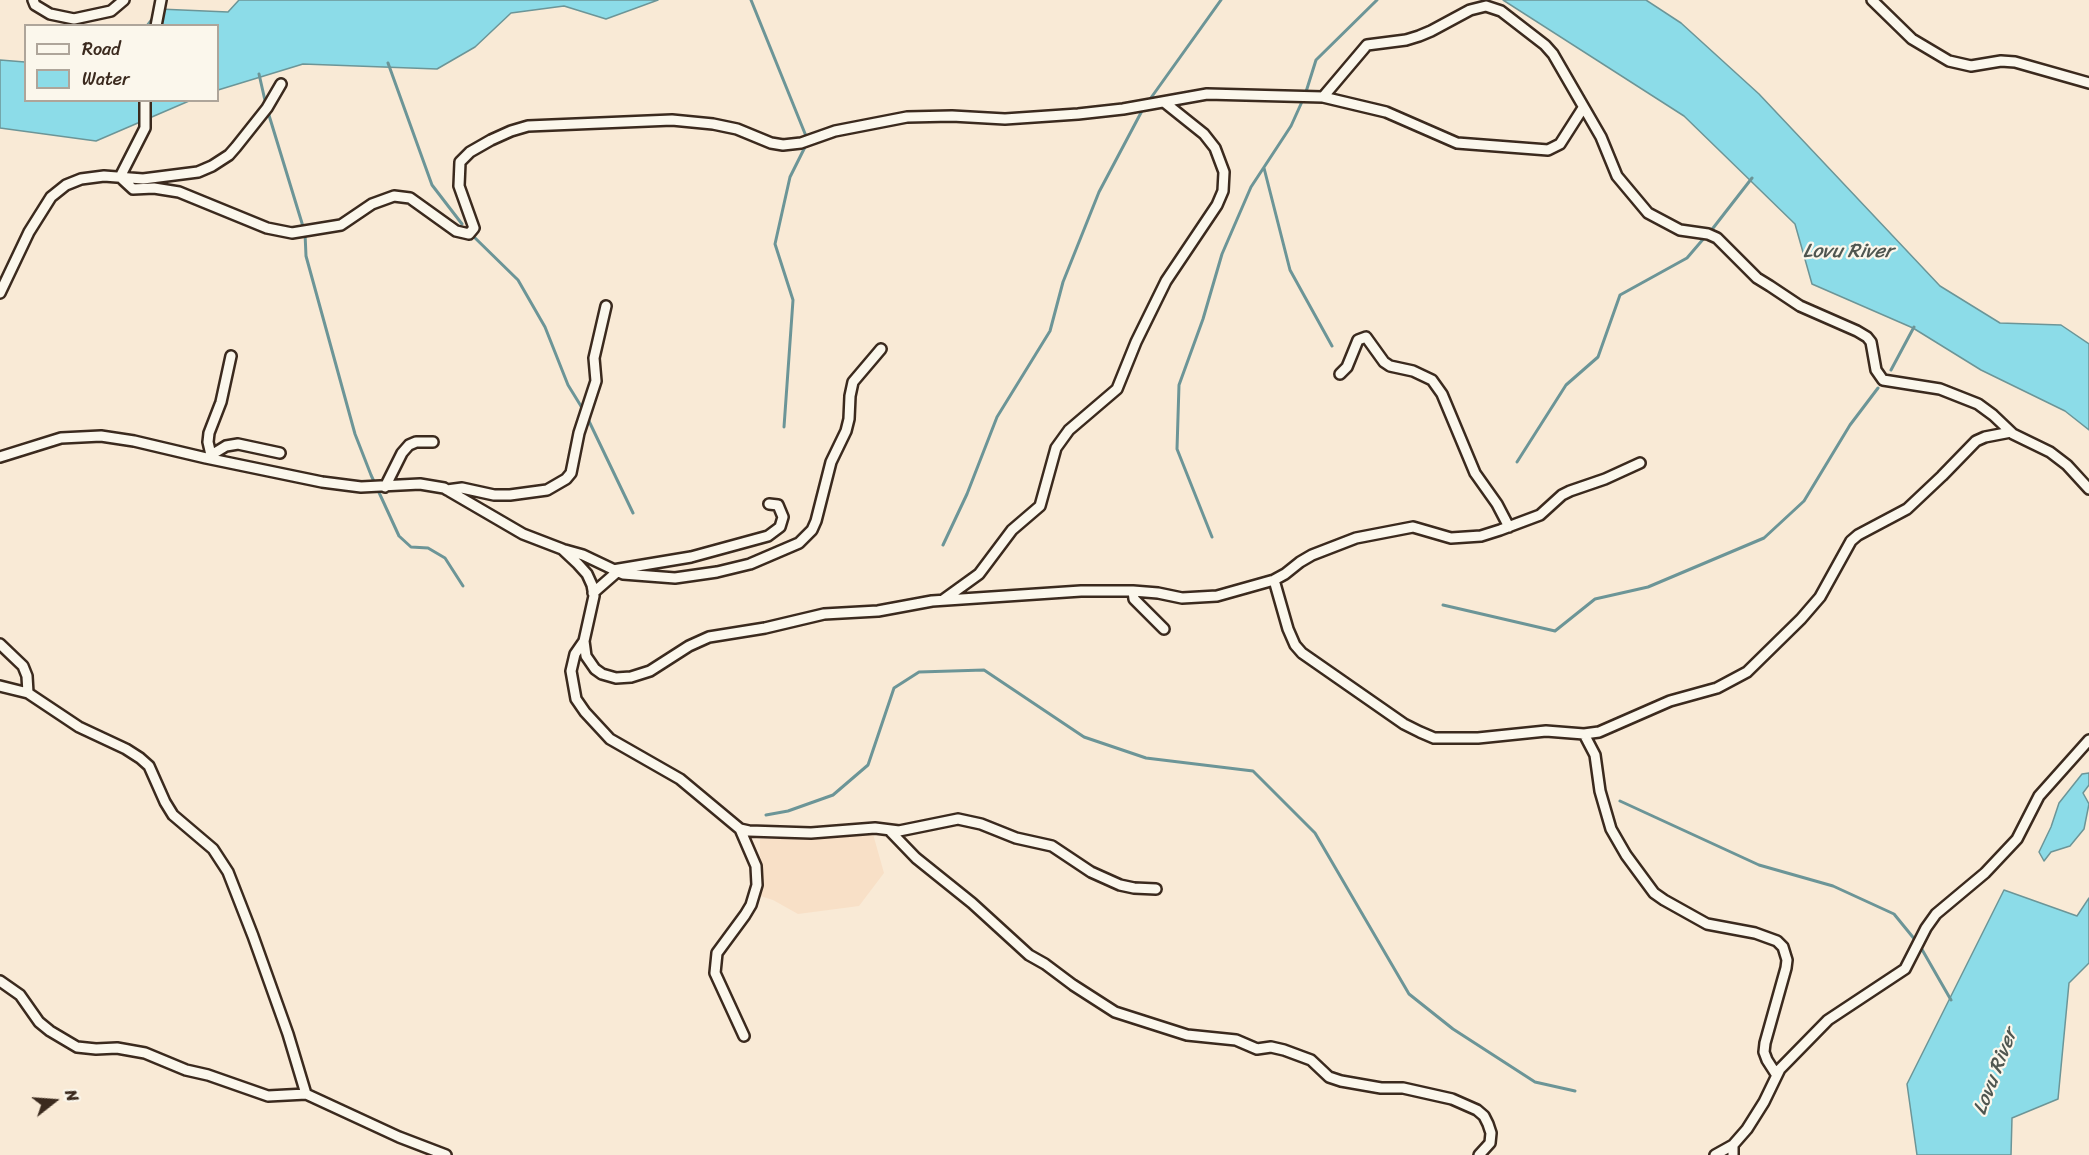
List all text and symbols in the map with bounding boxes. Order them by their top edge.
legend [24,24,219,102]
text: Road [82,33,121,65]
text: Water [82,63,129,95]
water label: Lovu River [1803,240,1893,264]
water label: Lovu River [1969,1026,2023,1118]
north arrow [24,1071,84,1131]
text: N [56,1086,87,1105]

